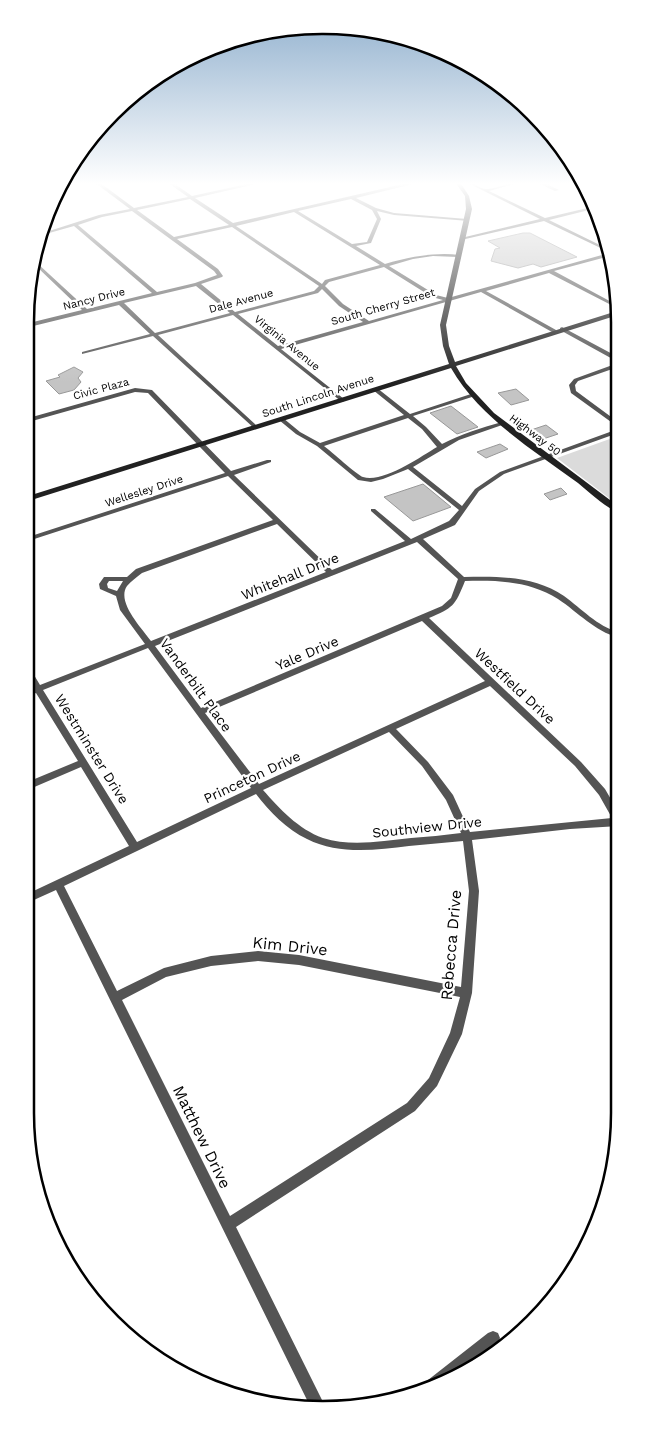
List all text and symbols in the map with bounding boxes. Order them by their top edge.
street label: Nancy Drive [62,285,126,313]
street label: Dale Avenue [207,286,275,316]
street label: South Cherry Street [330,286,437,328]
street label: Virginia Avenue [251,312,323,374]
street label: South Lincoln Avenue [260,372,376,420]
street label: Civic Plaza [72,375,130,403]
street label: Highway 50 [507,411,563,459]
street label: Wellesley Drive [103,472,185,510]
street label: Whitehall Drive [239,549,341,603]
street label: Yale Drive [273,633,341,673]
street label: Vanderbilt Place [157,635,235,735]
street label: Westfield Drive [472,645,558,727]
street label: Westminster Drive [52,691,132,807]
street label: Princeton Drive [201,748,303,806]
street label: Southview Drive [371,813,483,841]
street label: Rebecca Drive [437,889,465,1001]
street label: Kim Drive [252,933,328,959]
street label: Matthew Drive [169,1083,235,1191]

